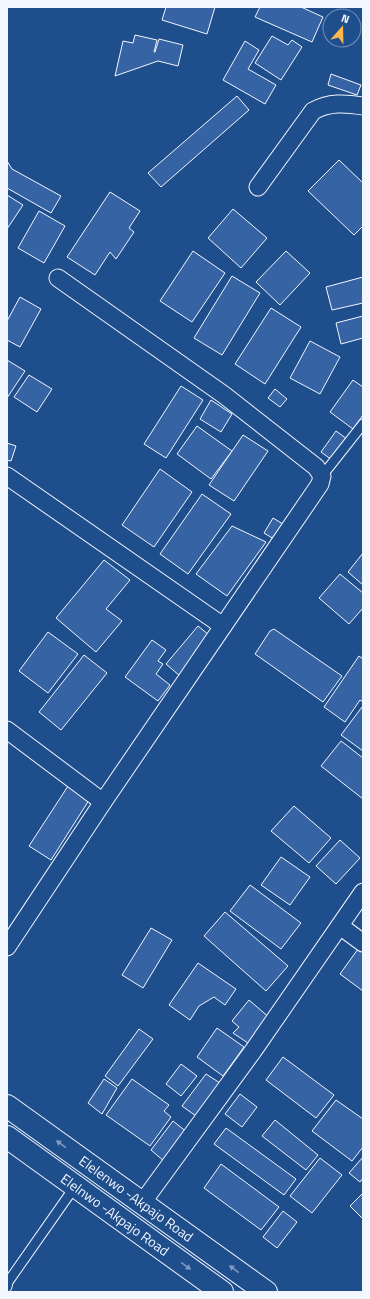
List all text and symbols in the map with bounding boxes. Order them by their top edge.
north arrow [322,8,362,48]
text: N [339,10,352,27]
one-way arrow [55,1140,66,1149]
street label: Elelenwo -Akpajo Road [75,1150,198,1247]
street label: Elelnwo -Akpajo Road [57,1168,174,1261]
one-way arrow [181,1262,192,1270]
one-way arrow [229,1265,240,1273]

